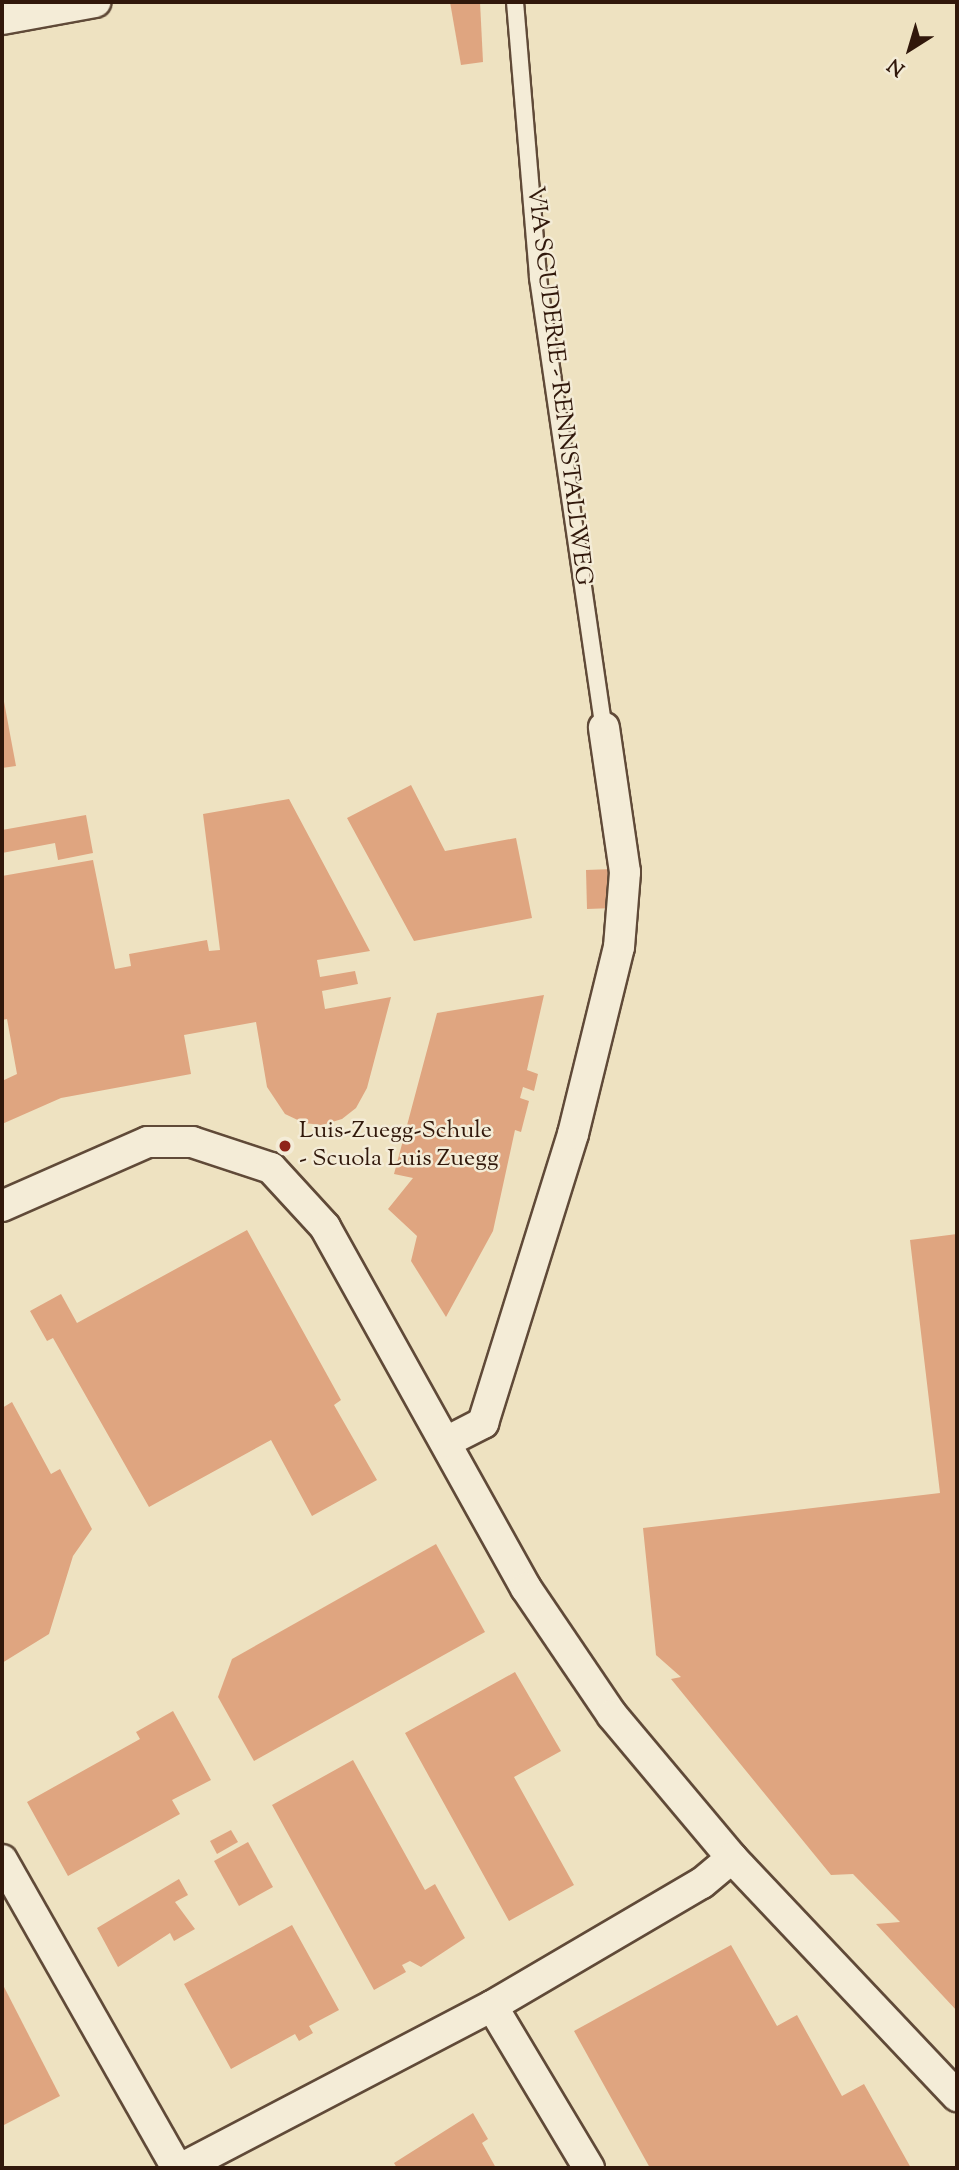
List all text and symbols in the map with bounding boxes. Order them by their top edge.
north arrow [875,14,945,84]
text: N [883,51,911,82]
street label: VIA SCUDERIE - RENNSTALLWEG [519,185,597,587]
place label: Luis-Zuegg-Schule - Scuola Luis Zuegg [299,1118,499,1174]
marker: Luis-Zuegg-Schule - Scuola Luis Zuegg [277,1138,293,1154]

